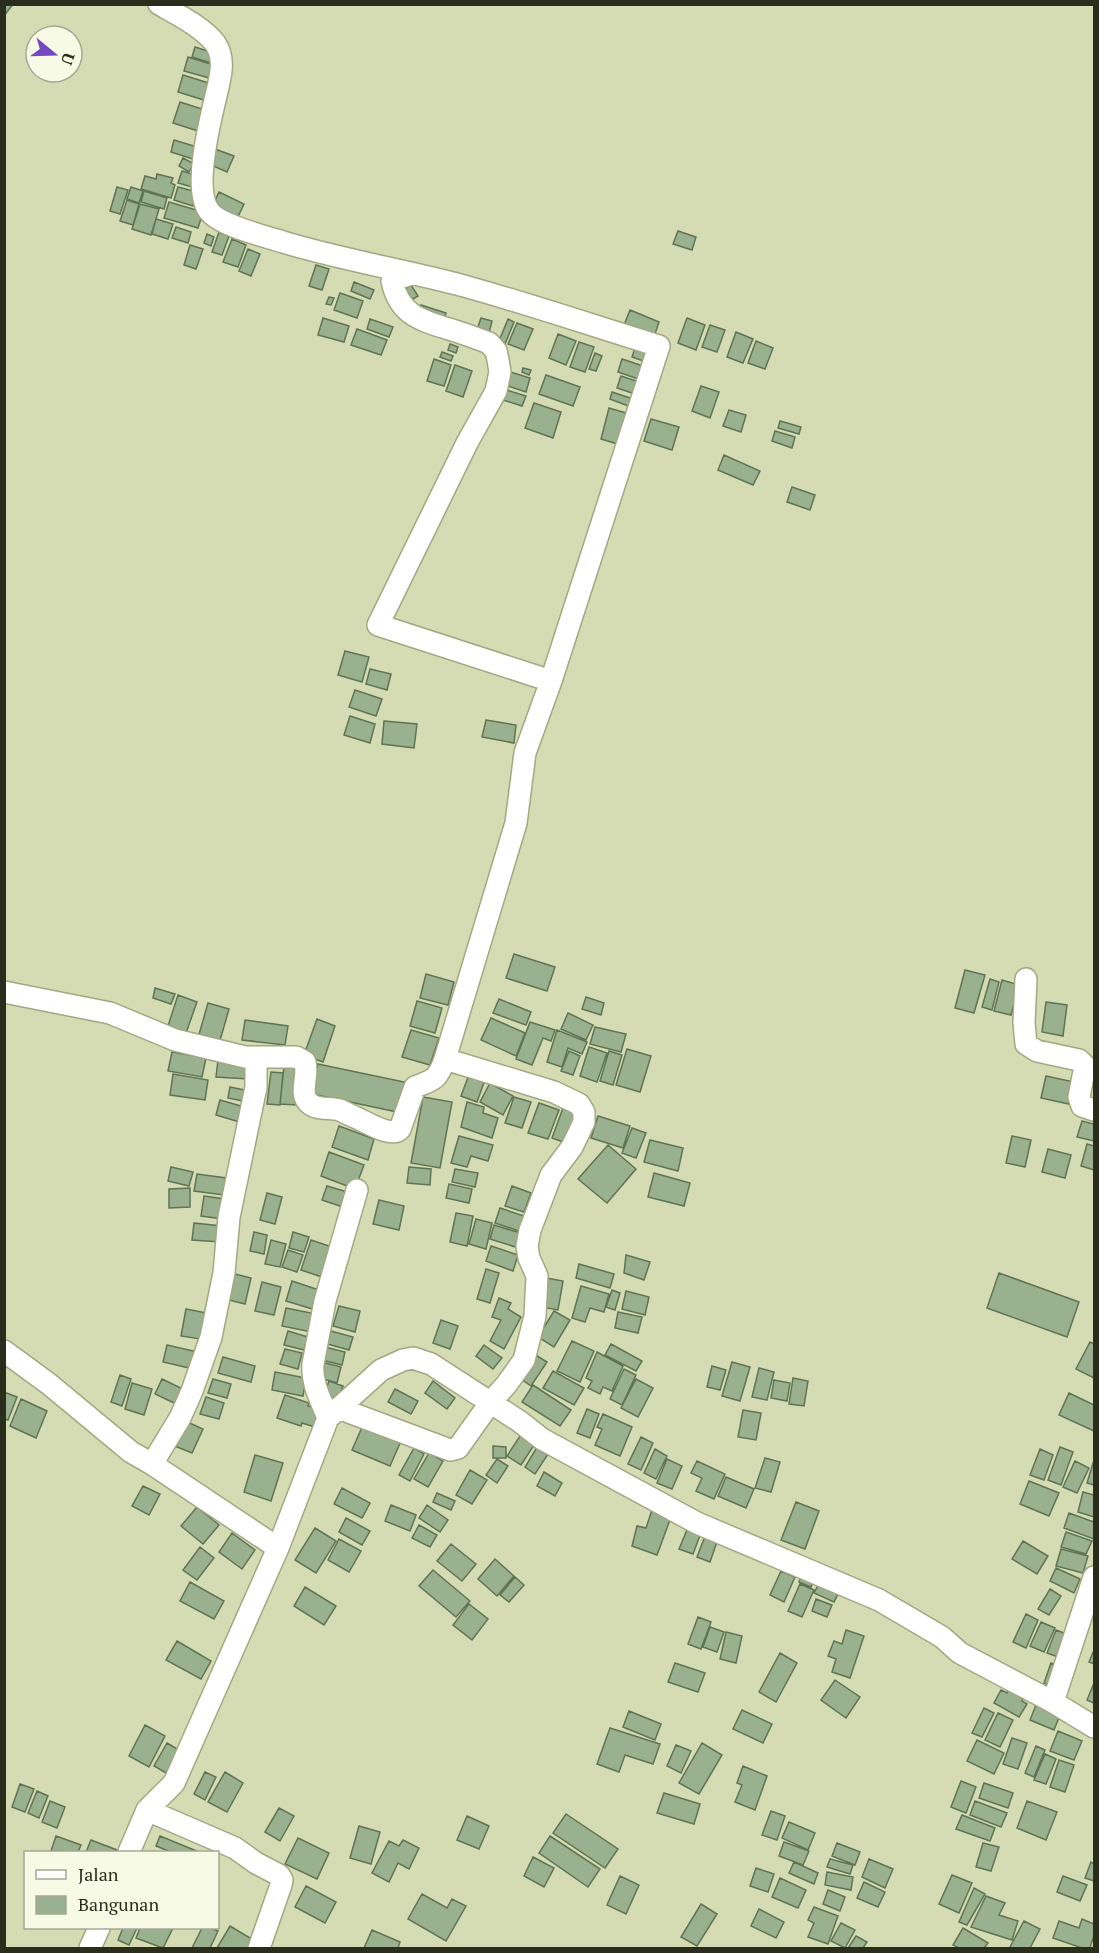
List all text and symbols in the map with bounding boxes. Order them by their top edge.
north arrow [24,24,84,84]
text: U [56,50,80,68]
legend [24,1851,219,1929]
text: Jalan [78,1862,119,1886]
text: Bangunan [78,1892,159,1916]

